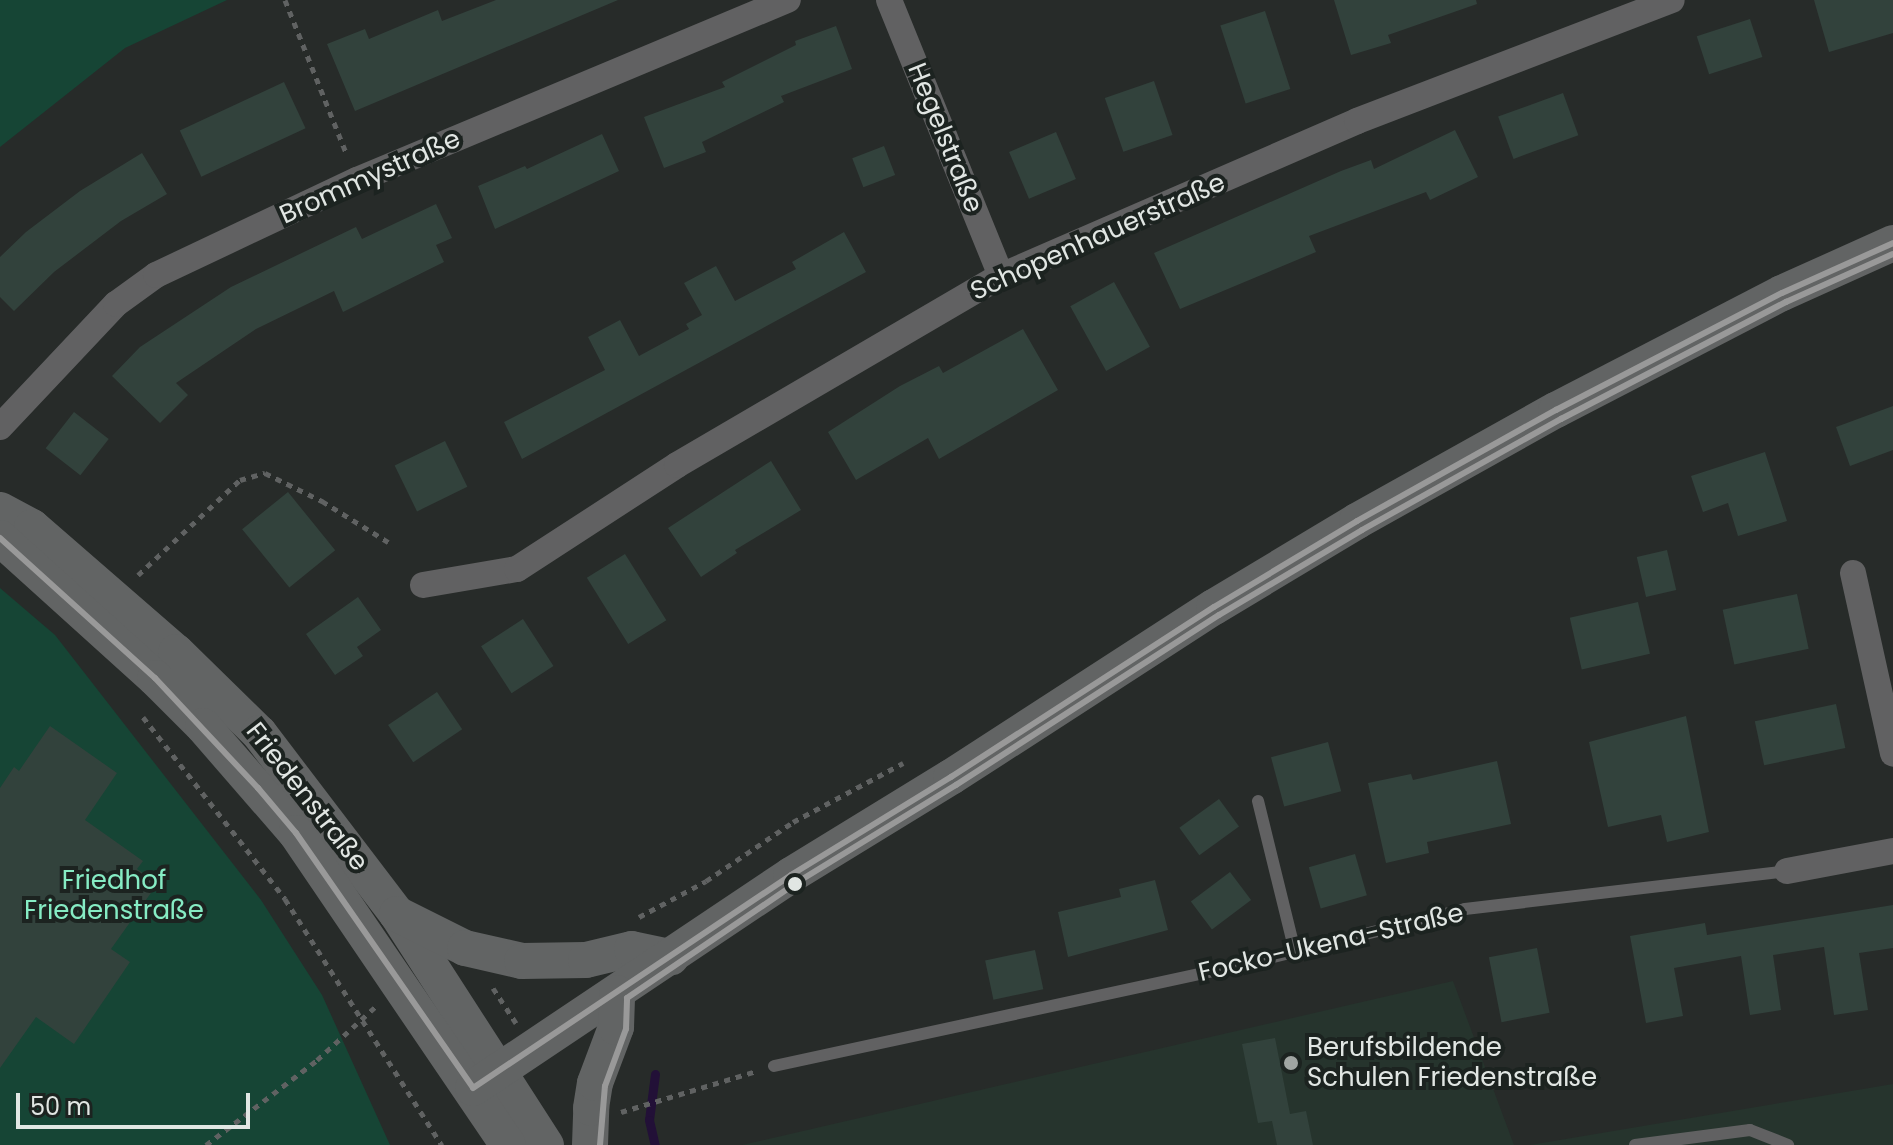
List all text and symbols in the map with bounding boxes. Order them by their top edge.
street label: Hegelstraße [901,59,989,217]
street label: Brommystraße [275,123,465,231]
street label: Schopenhauerstraße [966,167,1230,307]
street label: Friedenstraße [239,717,375,877]
park label: Friedhof Friedenstraße [24,865,204,926]
unlabelled marker [787,876,803,892]
street label: Focko-Ukena-Straße [1195,897,1467,989]
place label: Berufsbildende Schulen Friedenstraße [1307,1032,1597,1094]
marker: Berufsbildende Schulen Friedenstraße [1282,1054,1300,1072]
scale bar [20,1077,254,1127]
text: 50 m [30,1090,91,1123]

